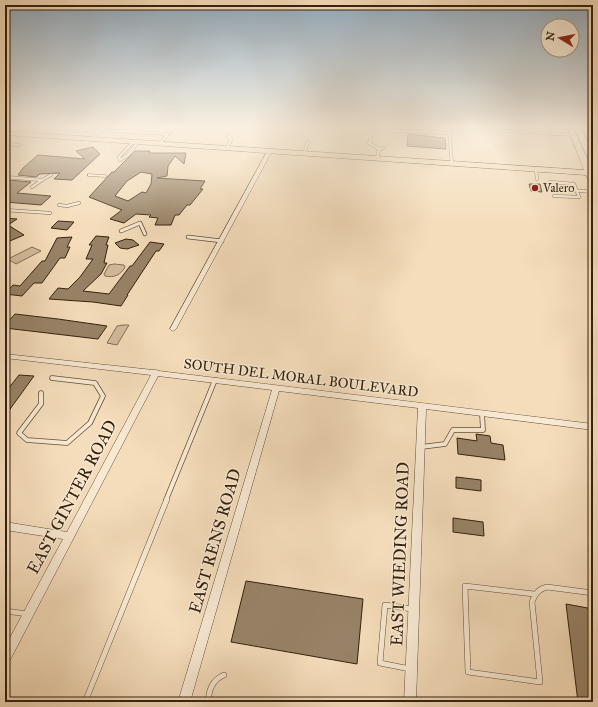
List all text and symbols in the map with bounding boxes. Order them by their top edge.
north arrow [540,18,580,58]
text: N [543,30,558,42]
place label: Valero [542,181,574,195]
marker: Valero [530,183,540,193]
street label: SOUTH DEL MORAL BOULEVARD [183,355,419,401]
street label: EAST GINTER ROAD [22,416,122,578]
street label: EAST WIEDING ROAD [386,462,414,646]
street label: EAST RENS ROAD [184,466,246,616]

